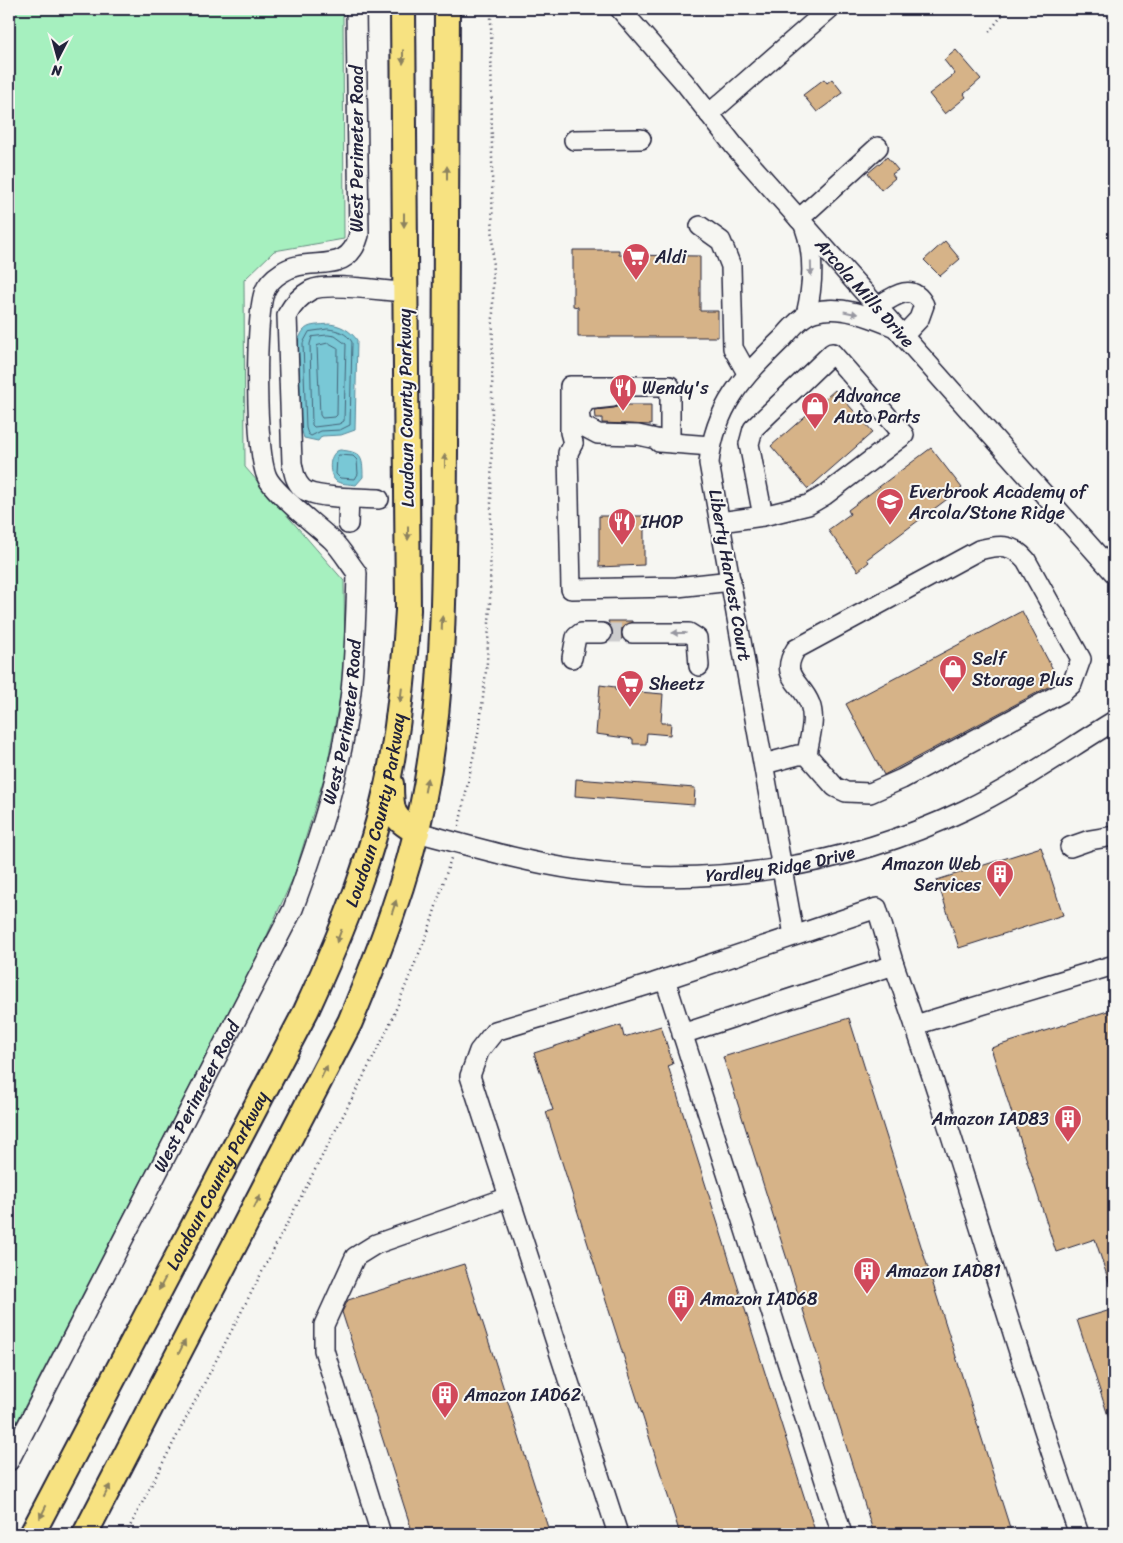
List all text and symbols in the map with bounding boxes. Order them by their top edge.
north arrow [32,32,82,82]
one-way arrow [399,50,407,66]
text: N [50,57,64,83]
street label: West Perimeter Road [341,64,373,232]
one-way arrow [443,165,451,181]
one-way arrow [400,212,408,228]
street label: Arcola Mills Drive [806,230,923,355]
place label: Aldi [654,241,687,273]
supermarket icon: Aldi [621,242,651,281]
one-way arrow [808,261,816,277]
street label: Loudoun County Parkway [388,308,424,508]
one-way arrow [843,309,859,317]
place label: Wendy's [642,372,709,404]
restaurant icon: Wendy's [608,373,638,412]
place label: Advance Auto Parts [833,380,921,433]
shop icon: Advance Auto Parts [800,391,830,430]
one-way arrow [441,452,449,468]
place label: Everbrook Academy of Arcola/Stone Ridge [908,476,1089,529]
street label: Liberty Harvest Court [699,487,761,664]
school or university icon: Everbrook Academy of Arcola/Stone Ridge [875,487,905,526]
place label: IHOP [640,506,684,538]
restaurant icon: IHOP [607,507,637,546]
one-way arrow [404,525,412,541]
one-way arrow [439,615,447,631]
one-way arrow [671,629,687,637]
street label: West Perimeter Road [313,637,371,808]
place label: Self Storage Plus [972,643,1074,696]
shop icon: Self Storage Plus [938,654,968,693]
place label: Sheetz [649,668,705,700]
supermarket icon: Sheetz [615,669,645,708]
one-way arrow [397,687,405,703]
street label: Loudoun County Parkway [336,711,415,912]
one-way arrow [423,776,431,792]
street label: Yardley Ridge Drive [705,836,859,892]
place label: Amazon Web Services [881,848,982,901]
building icon: Amazon Web Services [985,859,1015,898]
one-way arrow [390,899,398,914]
one-way arrow [334,929,342,943]
street label: West Perimeter Road [144,1014,250,1178]
one-way arrow [320,1065,328,1080]
street label: Loudoun County Parkway [157,1084,278,1276]
place label: Amazon IAD83 [931,1103,1049,1135]
building icon: Amazon IAD83 [1053,1104,1083,1143]
one-way arrow [253,1195,261,1209]
place label: Amazon IAD81 [885,1255,1001,1287]
building icon: Amazon IAD81 [852,1256,882,1295]
one-way arrow [158,1277,166,1291]
place label: Amazon IAD68 [699,1283,818,1315]
building icon: Amazon IAD68 [666,1284,696,1323]
one-way arrow [178,1339,186,1354]
place label: Amazon IAD62 [463,1379,581,1411]
building icon: Amazon IAD62 [430,1380,460,1419]
one-way arrow [103,1484,111,1498]
one-way arrow [39,1505,47,1519]

